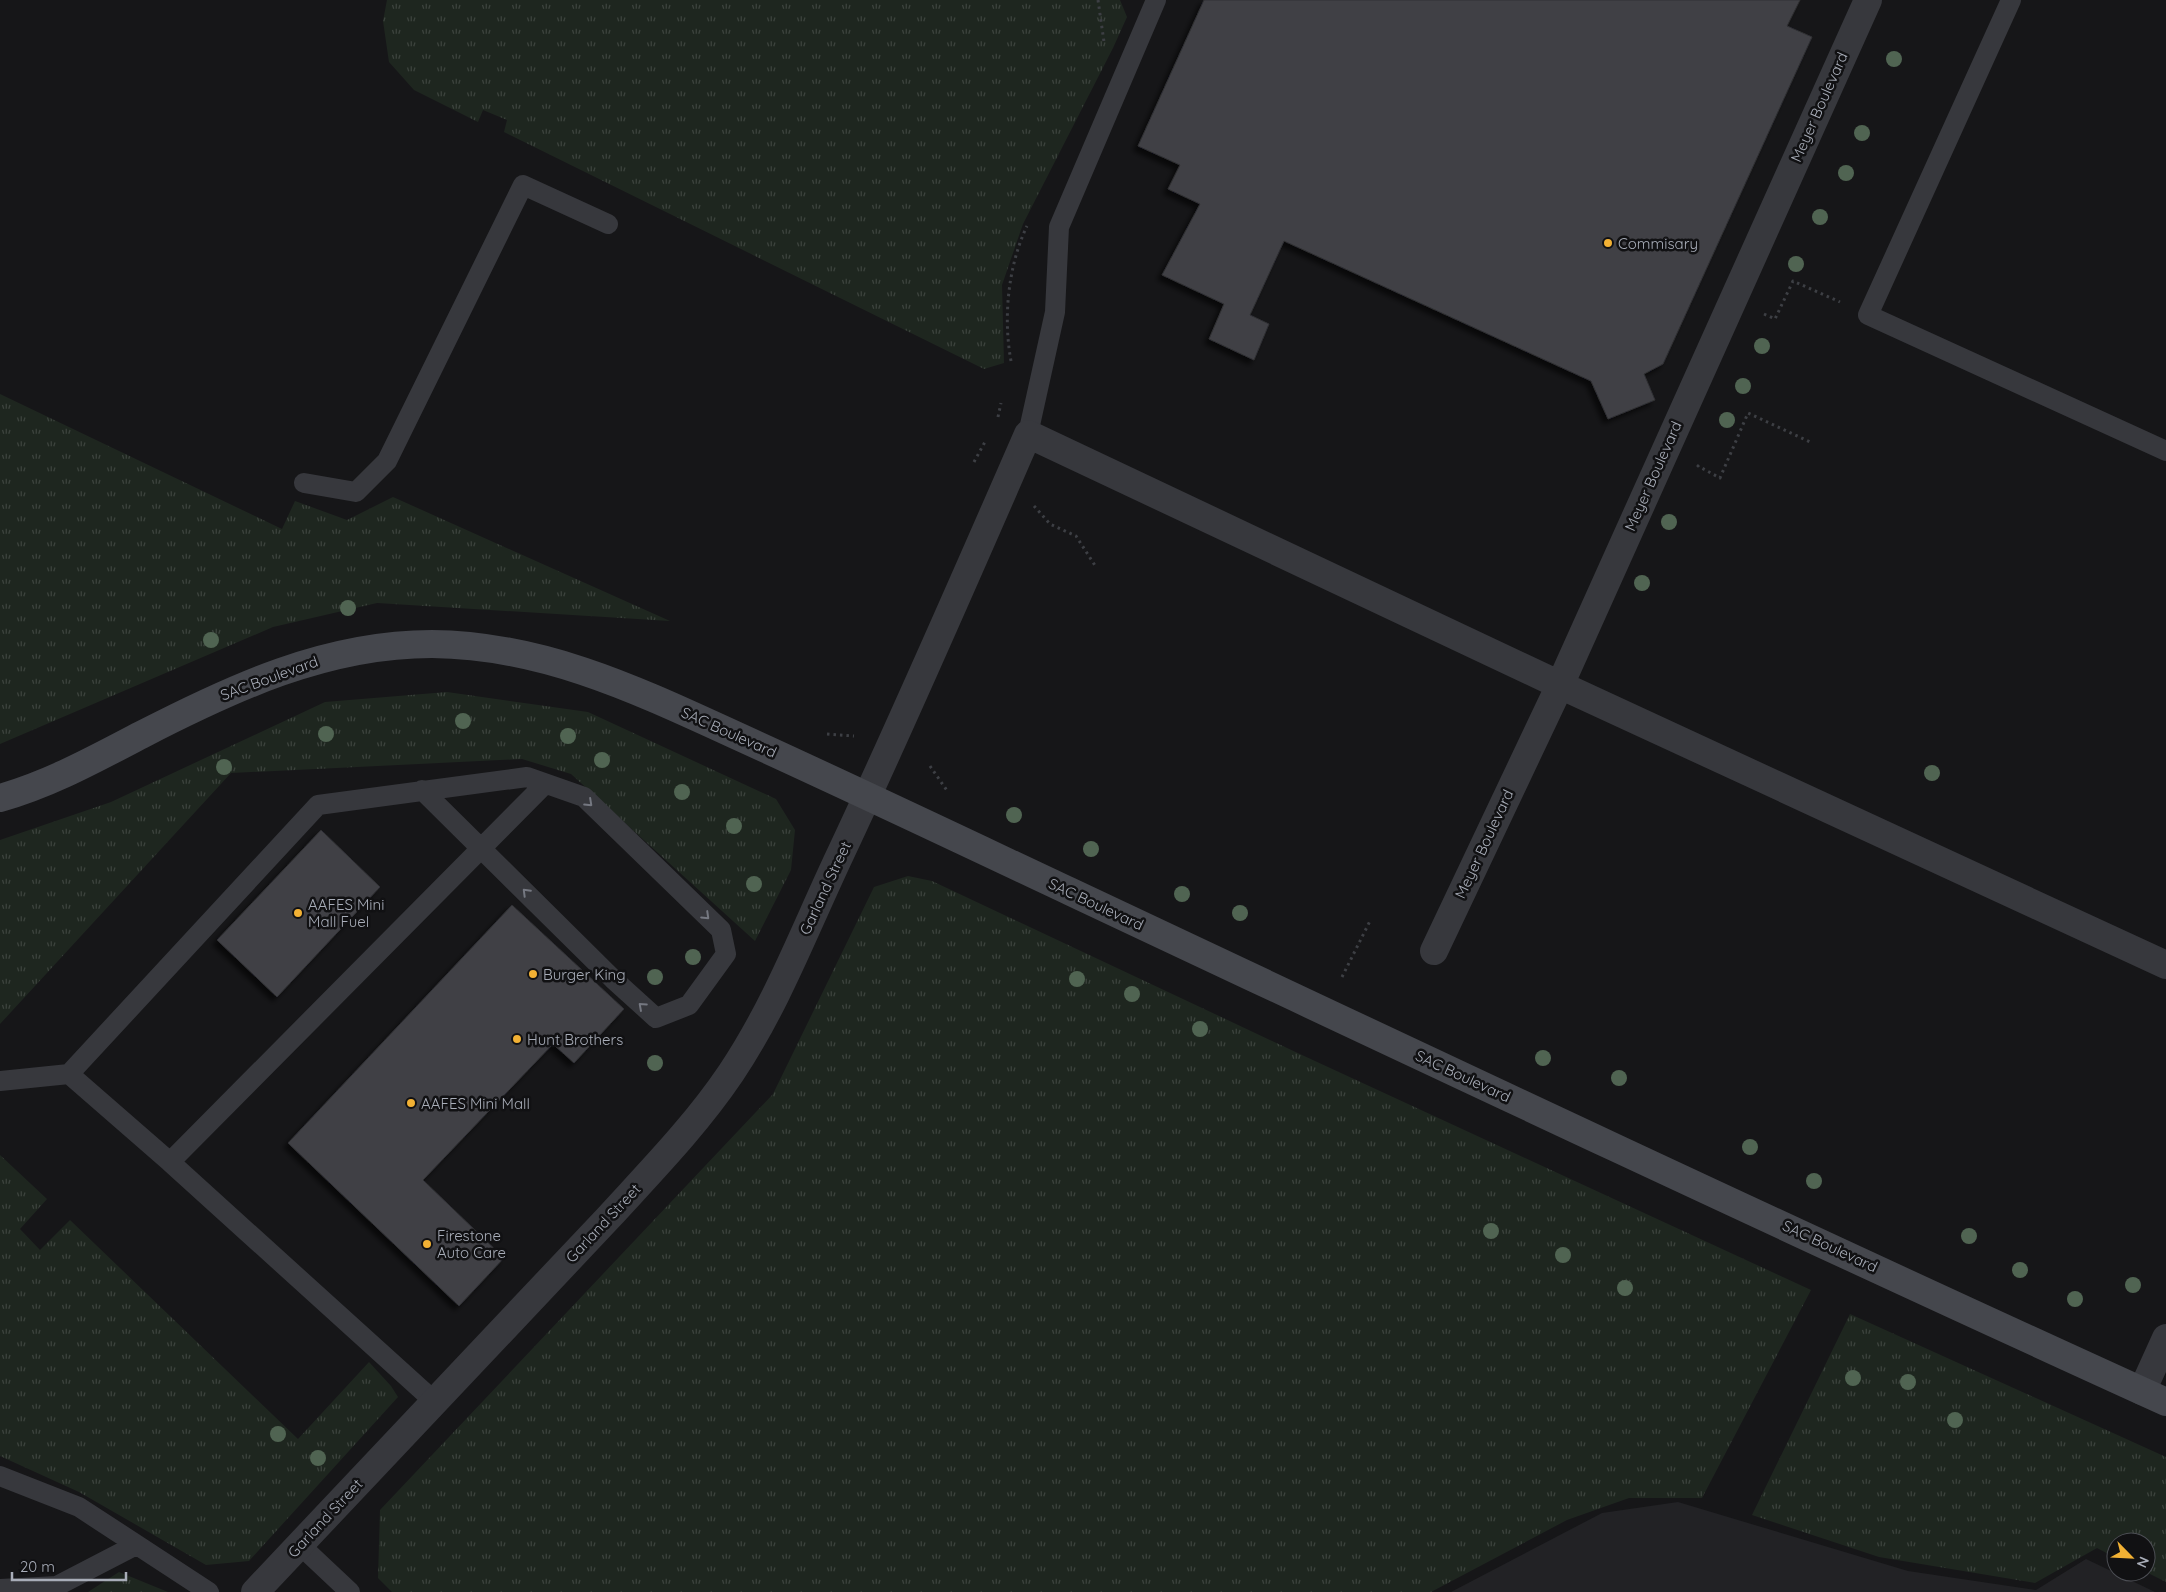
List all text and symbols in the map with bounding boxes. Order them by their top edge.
street label: Meyer Boulevard [1786,49,1852,165]
place label: Commisary [1618,234,1698,253]
marker: Commisary [1602,237,1614,249]
street label: Meyer Boulevard [1620,418,1686,534]
street label: SAC Boulevard [218,652,320,704]
street label: SAC Boulevard [678,702,780,762]
street label: Meyer Boulevard [1450,786,1518,902]
one-way arrow [584,797,593,806]
street label: Garland Street [795,838,855,938]
street label: SAC Boulevard [1046,874,1146,934]
one-way arrow [522,889,531,898]
place label: AAFES Mini Mall Fuel [308,895,384,931]
marker: AAFES Mini Mall Fuel [292,907,304,919]
one-way arrow [700,910,709,919]
place label: Burger King [543,965,626,984]
marker: Burger King [527,968,539,980]
one-way arrow [639,1002,648,1011]
place label: Hunt Brothers [527,1030,623,1049]
marker: Hunt Brothers [511,1033,523,1045]
street label: SAC Boulevard [1413,1046,1513,1106]
place label: AAFES Mini Mall [421,1094,530,1113]
marker: AAFES Mini Mall [405,1097,417,1109]
street label: Garland Street [562,1180,644,1266]
street label: SAC Boulevard [1780,1216,1880,1276]
place label: Firestone Auto Care [437,1226,506,1262]
marker: Firestone Auto Care [421,1238,433,1250]
street label: Garland Street [284,1475,366,1561]
north arrow [2106,1532,2156,1582]
scale bar [12,1550,126,1582]
text: N [2133,1554,2153,1571]
text: 20 m [20,1557,55,1576]

